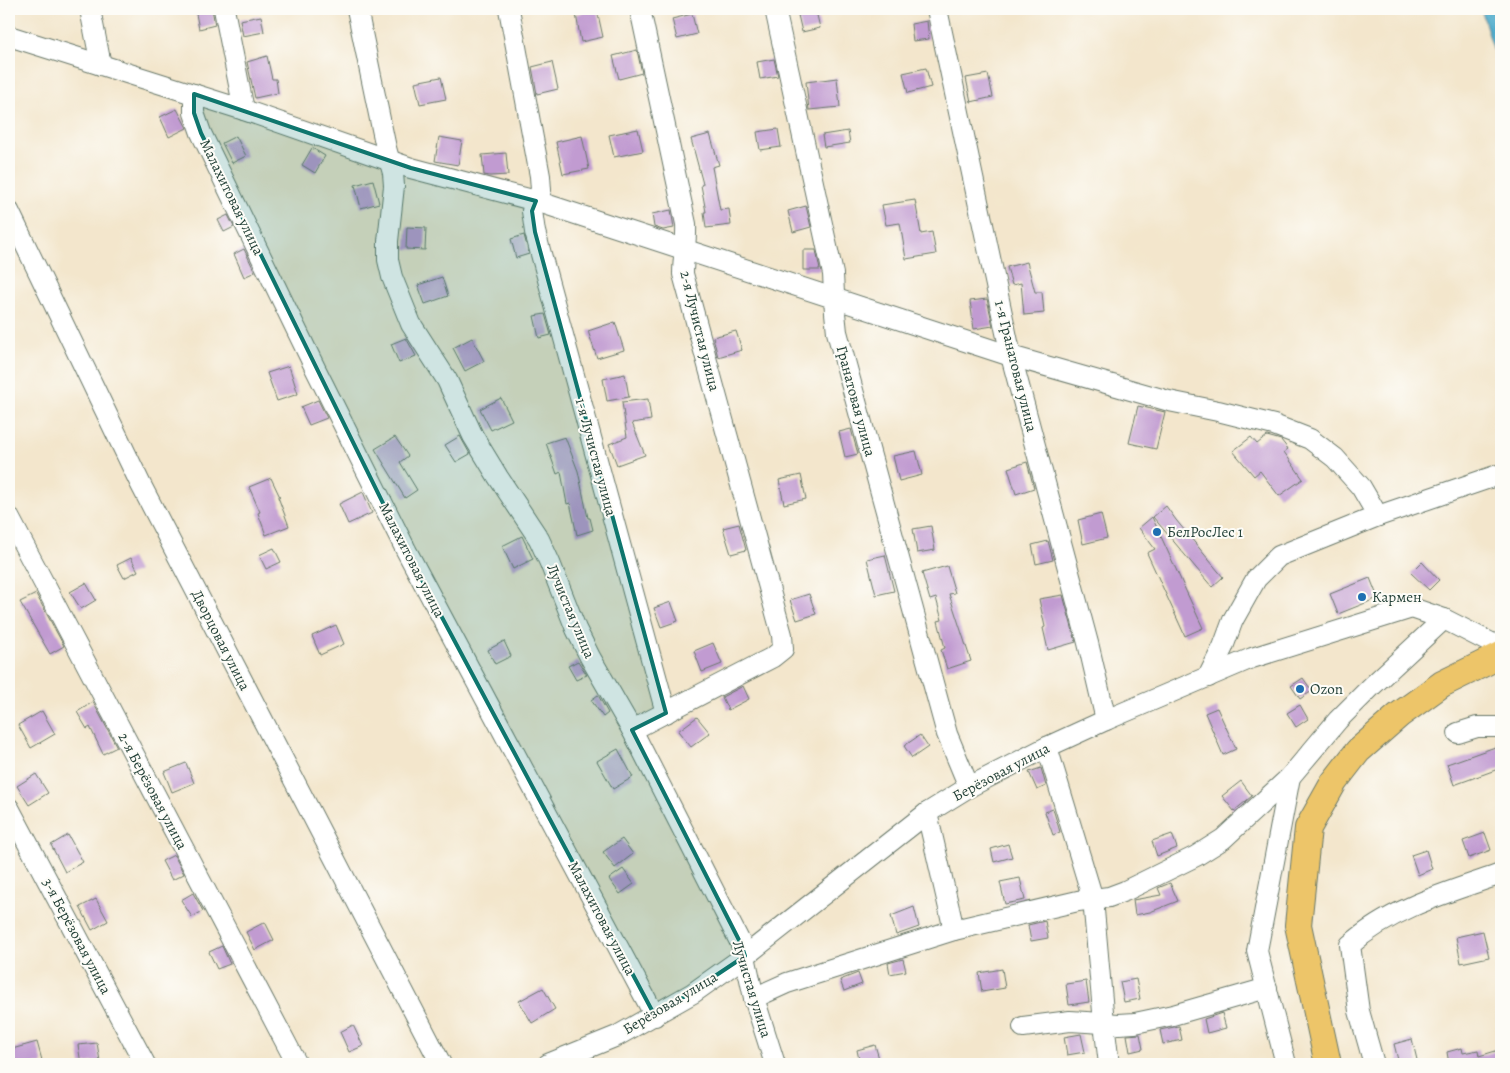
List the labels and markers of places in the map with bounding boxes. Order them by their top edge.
place label: БелРосЛес 1 [1167,522,1243,542]
marker: БелРосЛес 1 [1151,526,1163,538]
place label: Кармен [1372,587,1422,607]
marker: Кармен [1356,591,1368,603]
place label: Ozon [1310,679,1343,699]
marker: Ozon [1294,683,1306,695]

